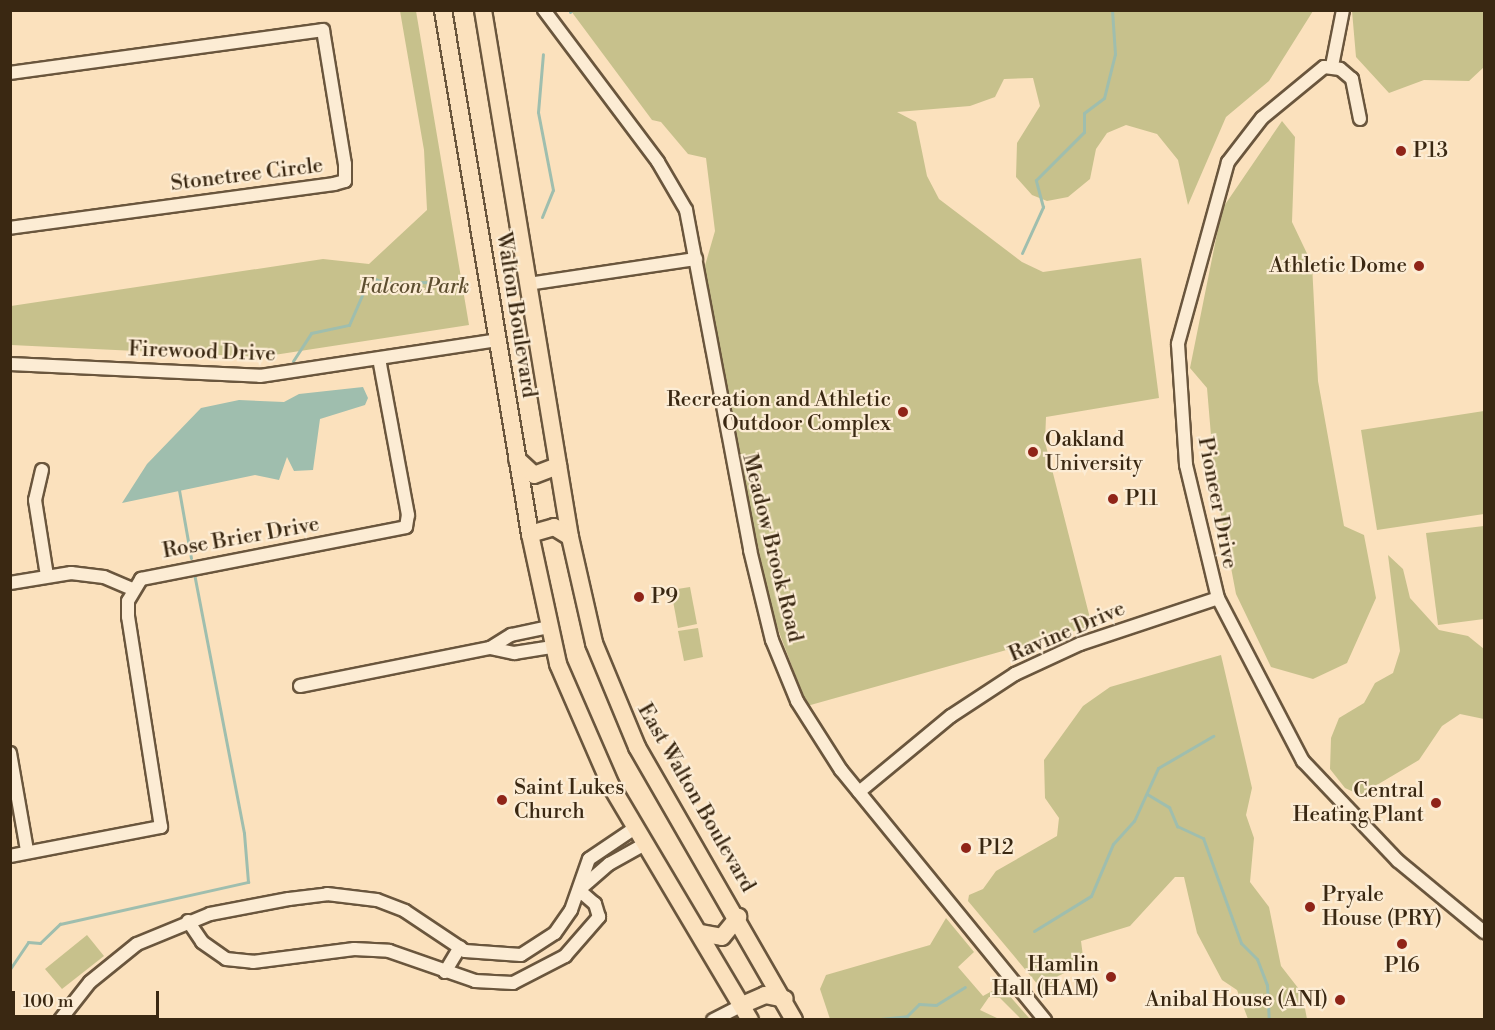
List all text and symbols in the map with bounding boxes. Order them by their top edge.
place label: P13 [1413,138,1448,164]
marker: P13 [1394,144,1408,158]
street label: Stonetree Circle [169,153,325,197]
street label: Walton Boulevard [490,230,542,400]
place label: Athletic Dome [1269,253,1407,279]
marker: Athletic Dome [1412,259,1426,273]
park label: Falcon Park [359,274,469,300]
street label: Firewood Drive [128,337,276,367]
place label: Recreation and Athletic Outdoor Complex [667,387,891,437]
marker: Recreation and Athletic Outdoor Complex [896,405,910,419]
place label: Oakland University [1045,427,1143,477]
street label: Pioneer Drive [1192,435,1242,571]
marker: Oakland University [1026,445,1040,459]
street label: Meadow Brook Road [736,451,808,645]
place label: P11 [1125,486,1158,512]
marker: P11 [1106,492,1120,506]
street label: Rose Brier Drive [161,512,321,564]
place label: P9 [651,584,678,610]
marker: P9 [632,590,646,604]
street label: Ravine Drive [1005,596,1129,668]
street label: East Walton Boulevard [632,699,760,897]
place label: Saint Lukes Church [514,775,624,825]
place label: Central Heating Plant [1293,778,1424,828]
marker: Saint Lukes Church [495,793,509,807]
marker: Central Heating Plant [1429,796,1443,810]
place label: P12 [978,835,1014,861]
marker: P12 [959,841,973,855]
place label: Pryale House (PRY) [1322,882,1442,932]
marker: Pryale House (PRY) [1303,900,1317,914]
marker: P16 [1395,937,1409,951]
place label: Hamlin Hall (HAM) [992,952,1099,1002]
place label: P16 [1384,953,1420,979]
marker: Hamlin Hall (HAM) [1104,970,1118,984]
scale bar [15,979,162,1017]
place label: Anibal House (ANI) [1145,987,1328,1013]
text: 100 m [23,990,74,1013]
marker: Anibal House (ANI) [1333,993,1347,1007]

